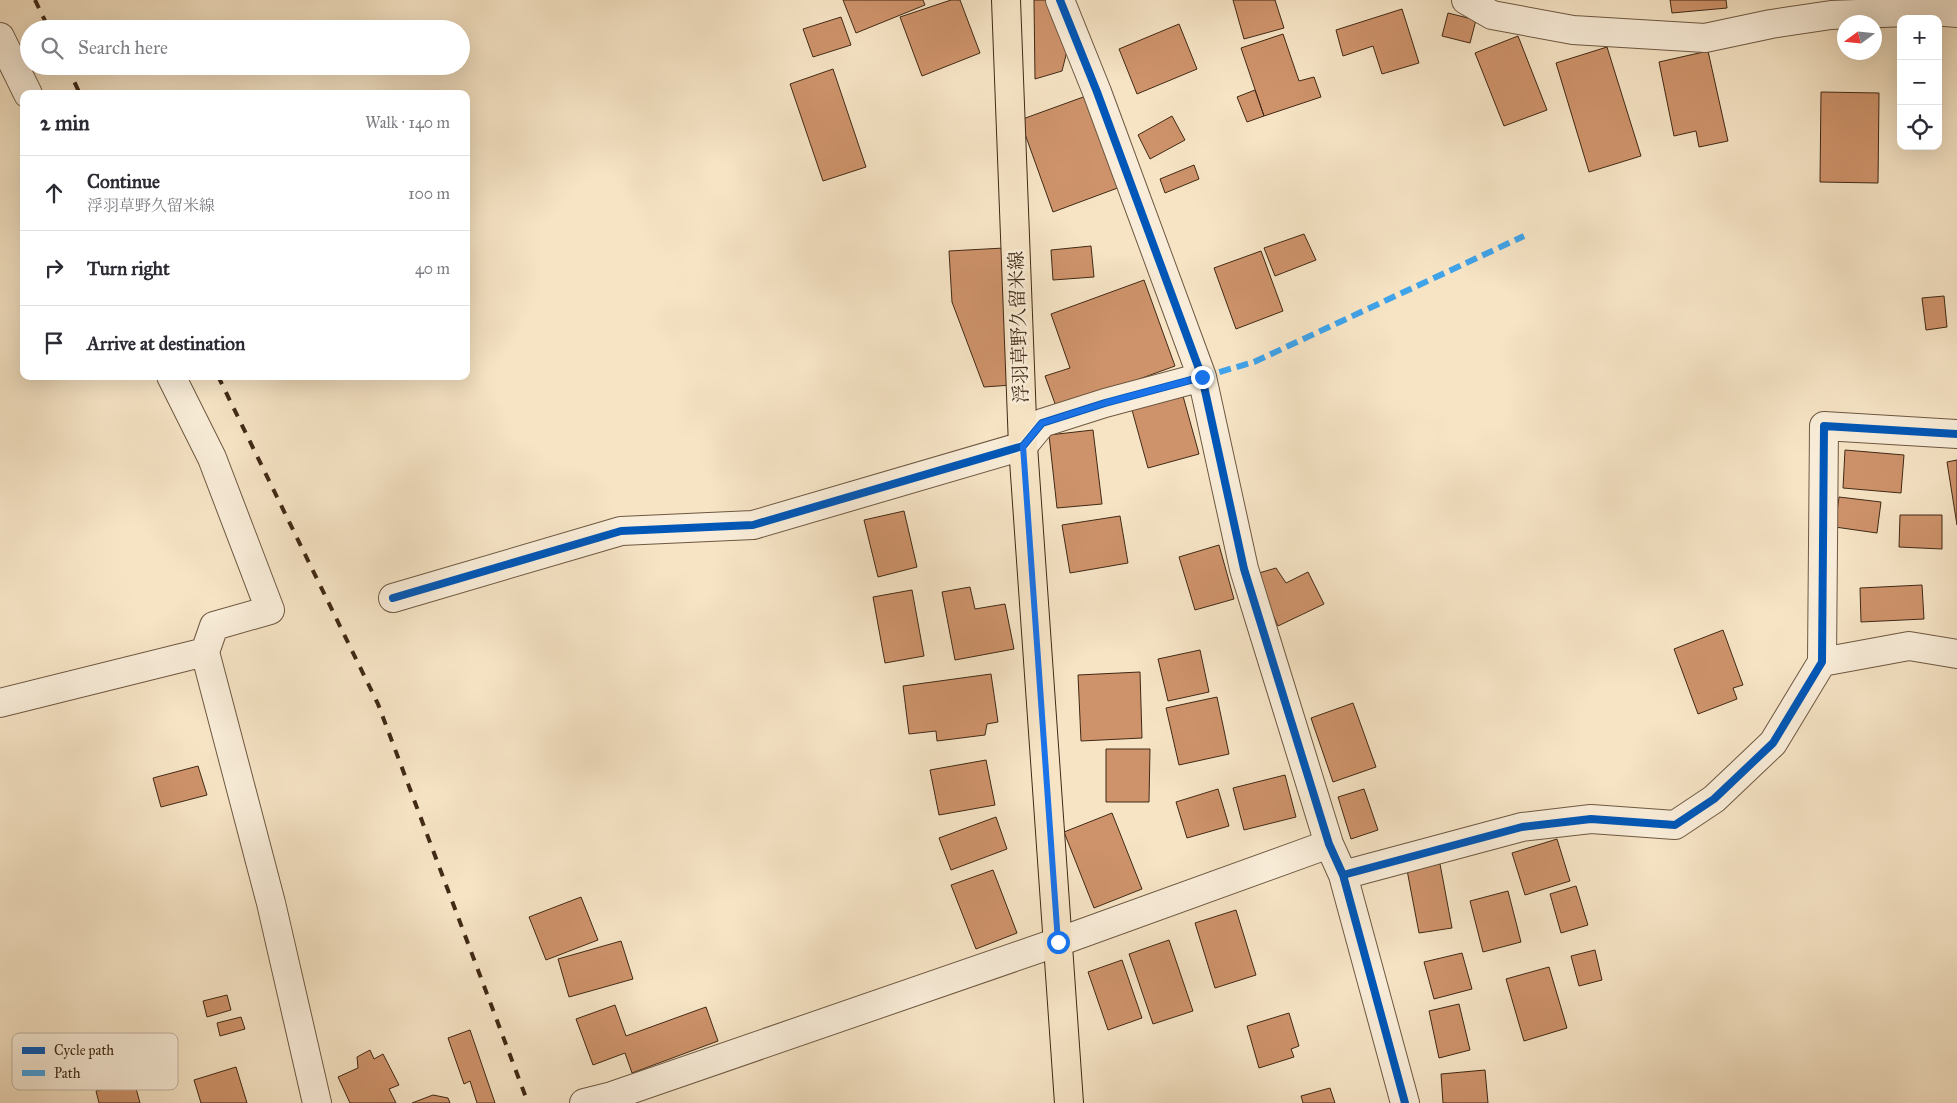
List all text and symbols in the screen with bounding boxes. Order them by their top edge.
north arrow [1837,15,1882,60]
map controls [1897,15,1942,150]
button: + [1897,15,1942,60]
search box [20,20,470,75]
icon: search [38,34,66,62]
text: Search here [78,36,168,59]
button: − [1897,60,1942,105]
button: locate [1897,105,1942,150]
text: 2 min [40,110,90,136]
text: Walk · 140 m [365,113,450,132]
text: Continue [87,170,160,193]
icon: ahead [40,179,68,207]
text: 100 m [408,184,450,203]
text: 浮羽草野久留米線 [87,196,215,215]
street label: 浮羽草野久留米線 [1004,251,1033,403]
icon: right [40,254,68,282]
text: Turn right [87,257,170,280]
text: 40 m [415,259,450,278]
icon: arrive [40,329,68,357]
text: Arrive at destination [87,332,245,355]
route end [1191,366,1214,389]
route start [1047,931,1070,954]
legend [12,1033,178,1090]
text: Cycle path [54,1042,114,1059]
text: Path [54,1065,81,1082]

